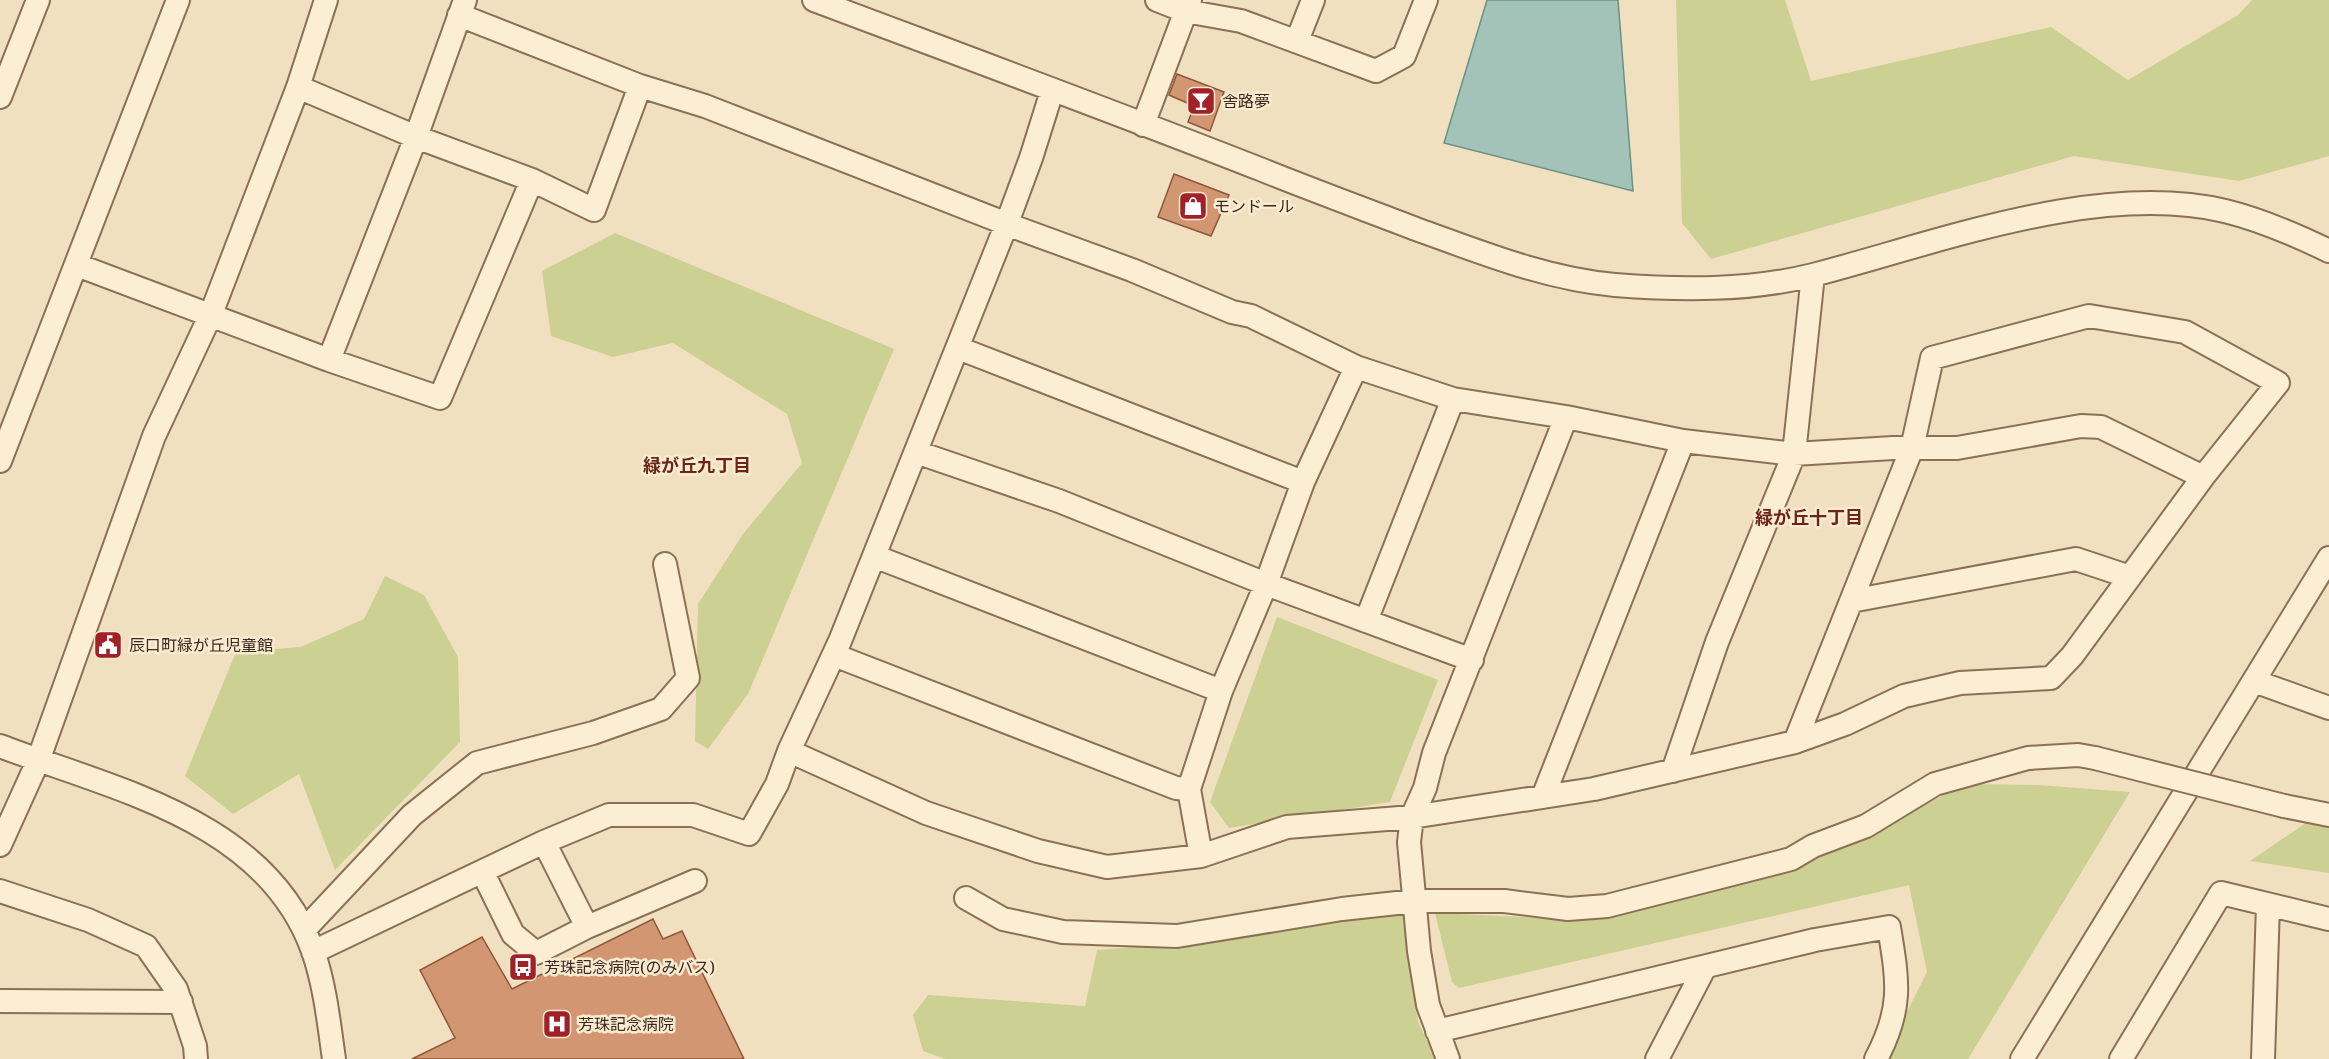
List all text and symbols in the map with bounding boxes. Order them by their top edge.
bar icon: 舎路夢 [1185,85,1217,117]
place label: 舎路夢 [1222,90,1270,112]
shop icon: モンドール [1177,190,1209,222]
place label: モンドール [1214,195,1294,217]
district label: 緑が丘九丁目 [643,453,751,477]
district label: 緑が丘十丁目 [1755,505,1863,529]
public building icon: 辰口町緑が丘児童館 [92,629,124,661]
place label: 辰口町緑が丘児童館 [129,634,273,656]
bus stop icon: 芳珠記念病院(のみバス) [507,951,539,983]
place label: 芳珠記念病院(のみバス) [544,956,715,978]
hospital icon: 芳珠記念病院 [541,1008,573,1040]
place label: 芳珠記念病院 [578,1013,674,1035]

